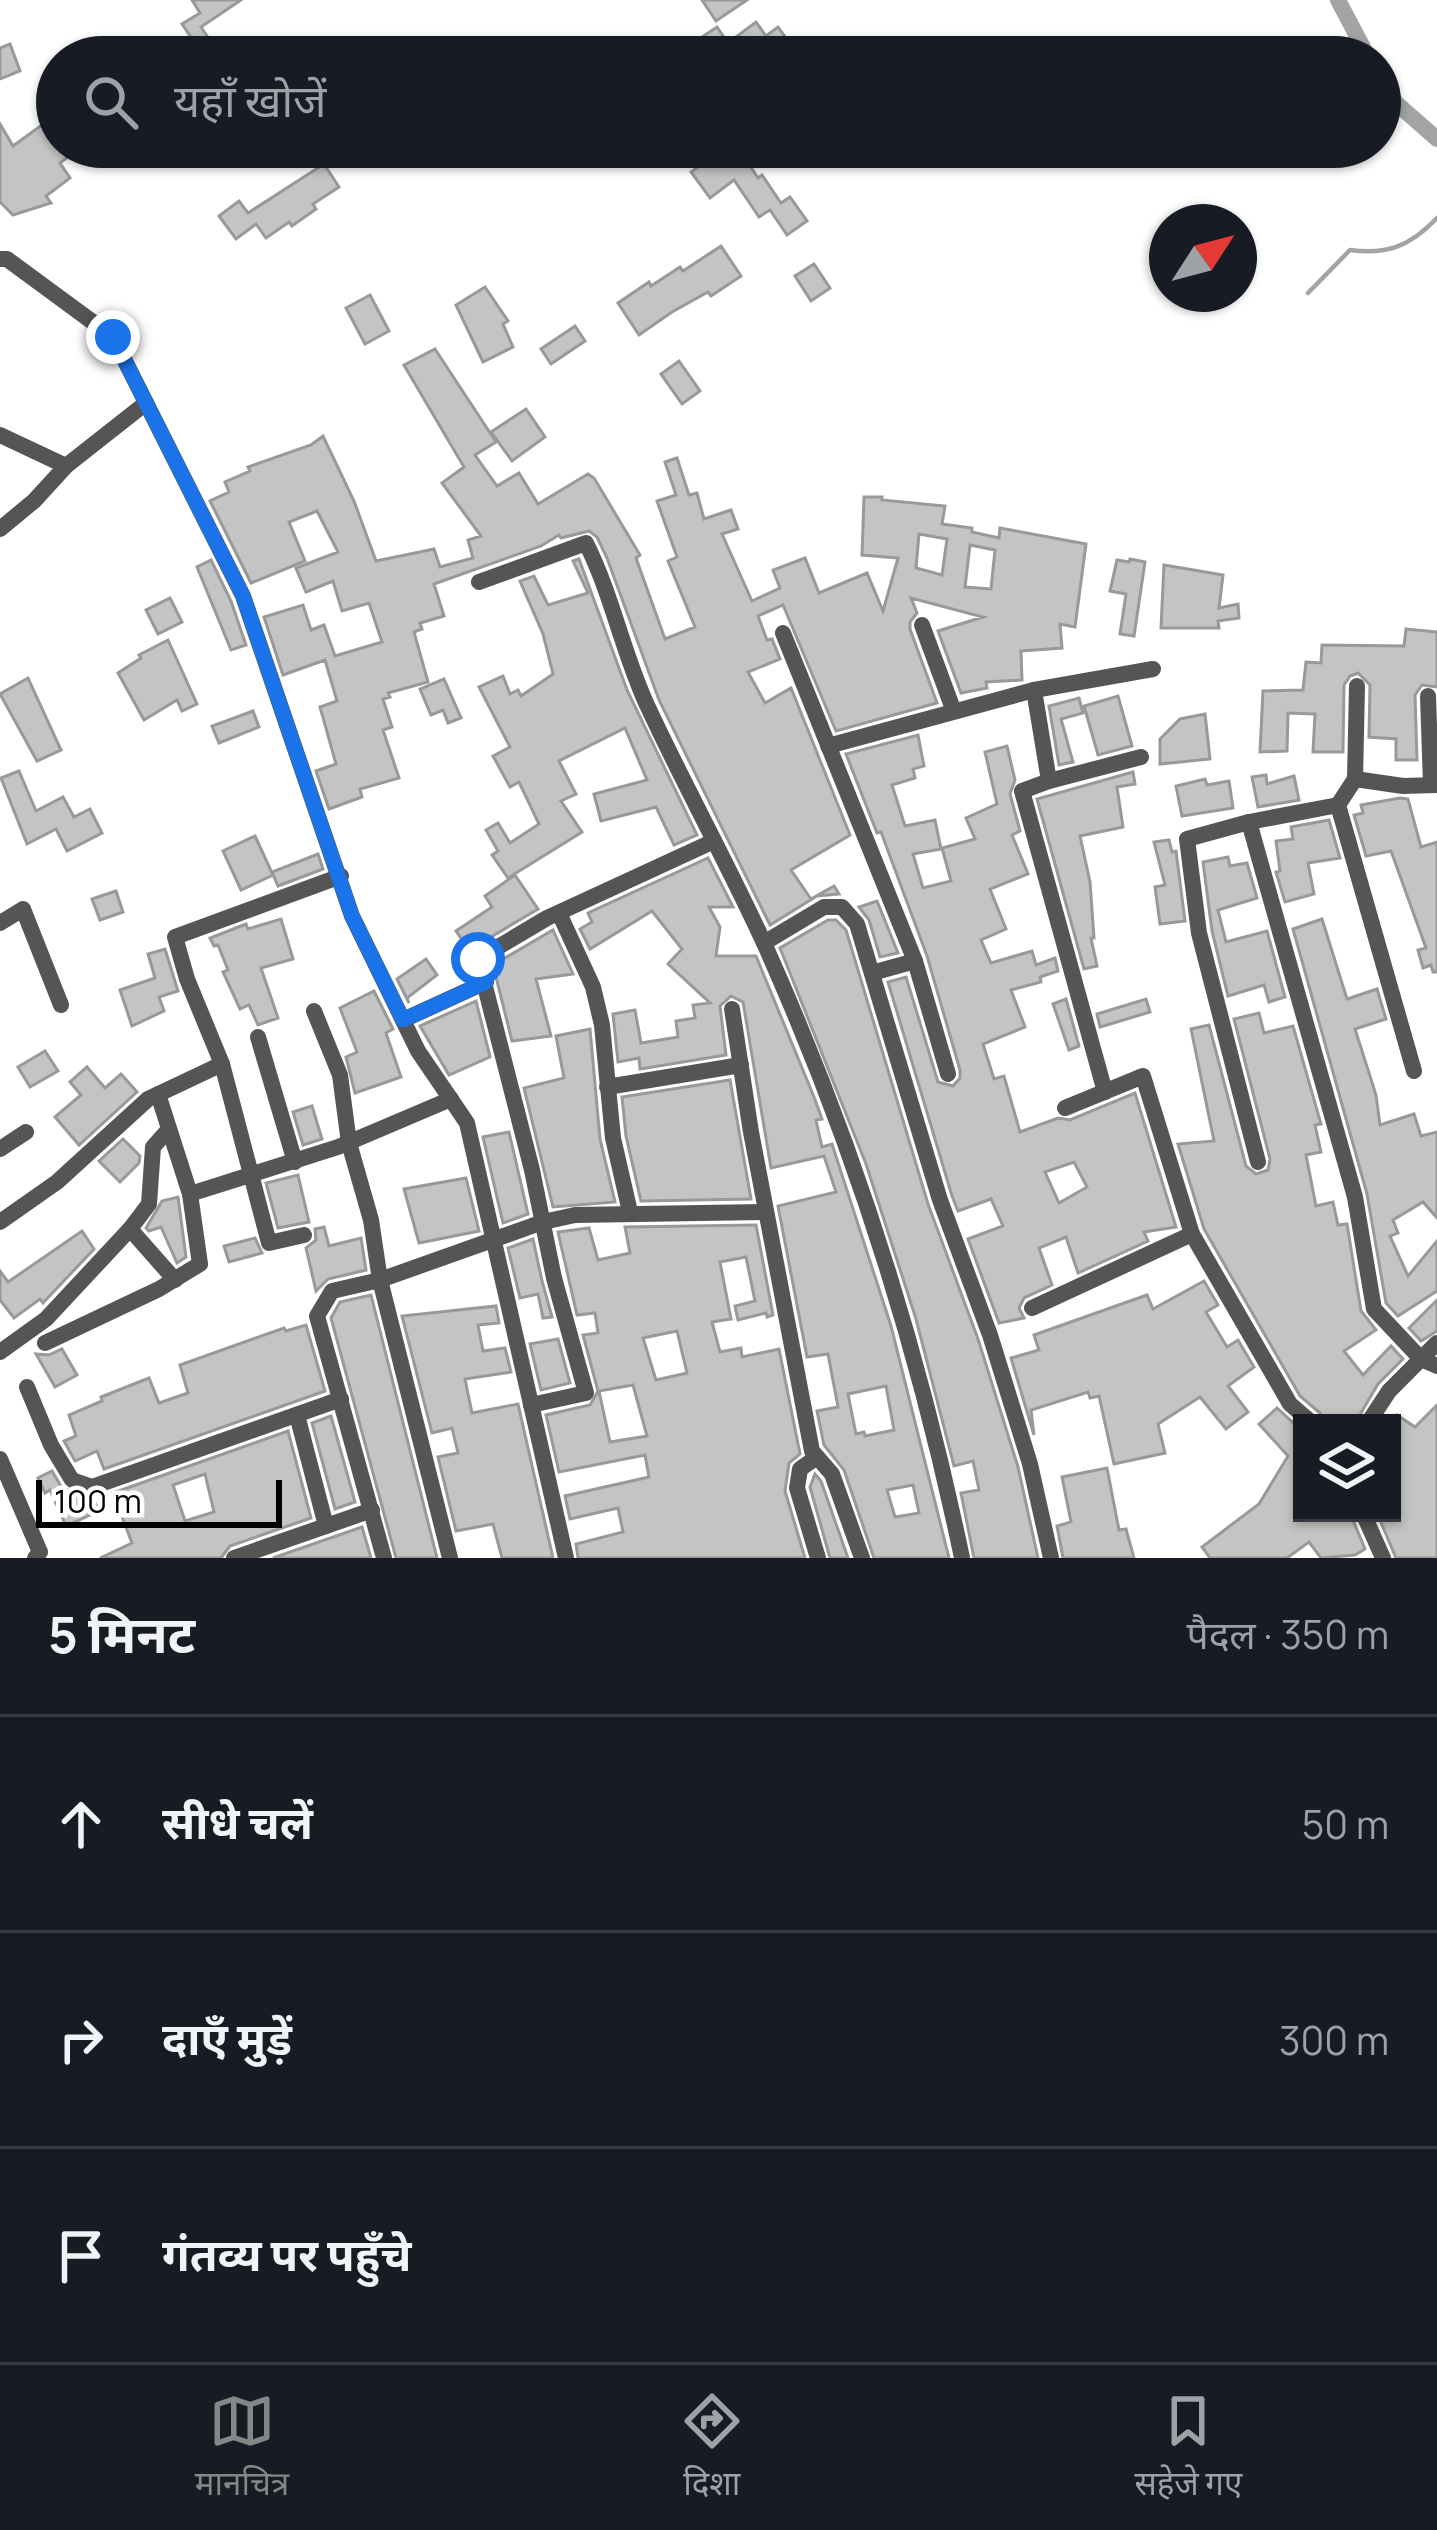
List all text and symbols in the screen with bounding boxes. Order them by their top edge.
search box [36,36,1401,168]
icon: search [78,69,144,135]
text: यहाँ खोजें [174,69,327,131]
north arrow [1149,204,1257,312]
route end [86,310,140,364]
route start [451,932,505,986]
map controls [1293,1414,1401,1522]
button: layers [1293,1414,1401,1522]
scale bar [36,1474,282,1527]
text: 100 m [54,1478,142,1523]
text: 5 मिनट [48,1599,195,1668]
text: पैदल · 350 m [1187,1607,1389,1661]
icon: ahead [48,1791,114,1857]
text: सीधे चलें [162,1791,313,1853]
text: 50 m [1302,1797,1389,1851]
icon: right [48,2007,114,2073]
text: दाएँ मुड़ें [162,2007,292,2069]
text: 300 m [1279,2013,1389,2067]
icon: arrive [48,2223,114,2289]
text: गंतव्य पर पहुँचे [162,2223,411,2285]
tab: मानचित्र [195,2388,289,2508]
tab: दिशा [679,2388,745,2508]
tab: सहेजे गए [1134,2388,1242,2508]

